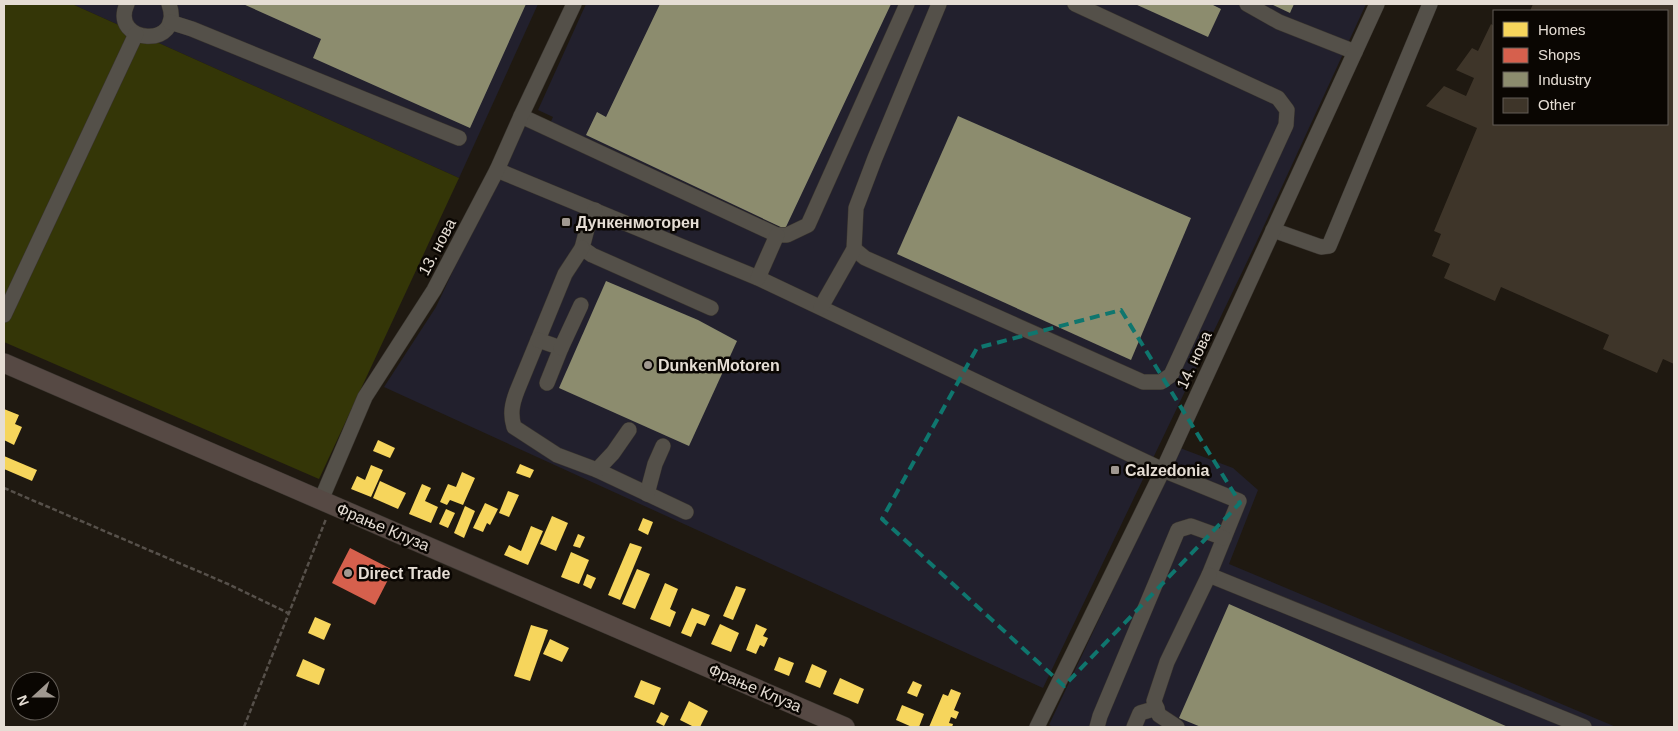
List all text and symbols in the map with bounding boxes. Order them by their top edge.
legend [1493,10,1668,125]
text: Homes [1538,21,1586,38]
text: Shops [1538,46,1581,63]
text: Industry [1538,71,1592,88]
text: Other [1538,96,1576,113]
place label: Дункенмоторен [576,214,699,231]
street label: 13. нова [415,216,459,278]
marker: Дункенмоторен [560,216,572,228]
street label: 14. нова [1173,328,1215,392]
place label: DunkenMotoren [658,357,780,374]
marker: DunkenMotoren [642,359,654,371]
place label: Calzedonia [1125,462,1210,479]
marker: Calzedonia [1109,464,1121,476]
street label: Фрање Клуза [334,500,432,554]
place label: Direct Trade [358,565,451,582]
marker: Direct Trade [342,567,354,579]
street label: Фрање Клуза [706,661,804,715]
north arrow [10,671,60,721]
text: N [14,693,32,708]

